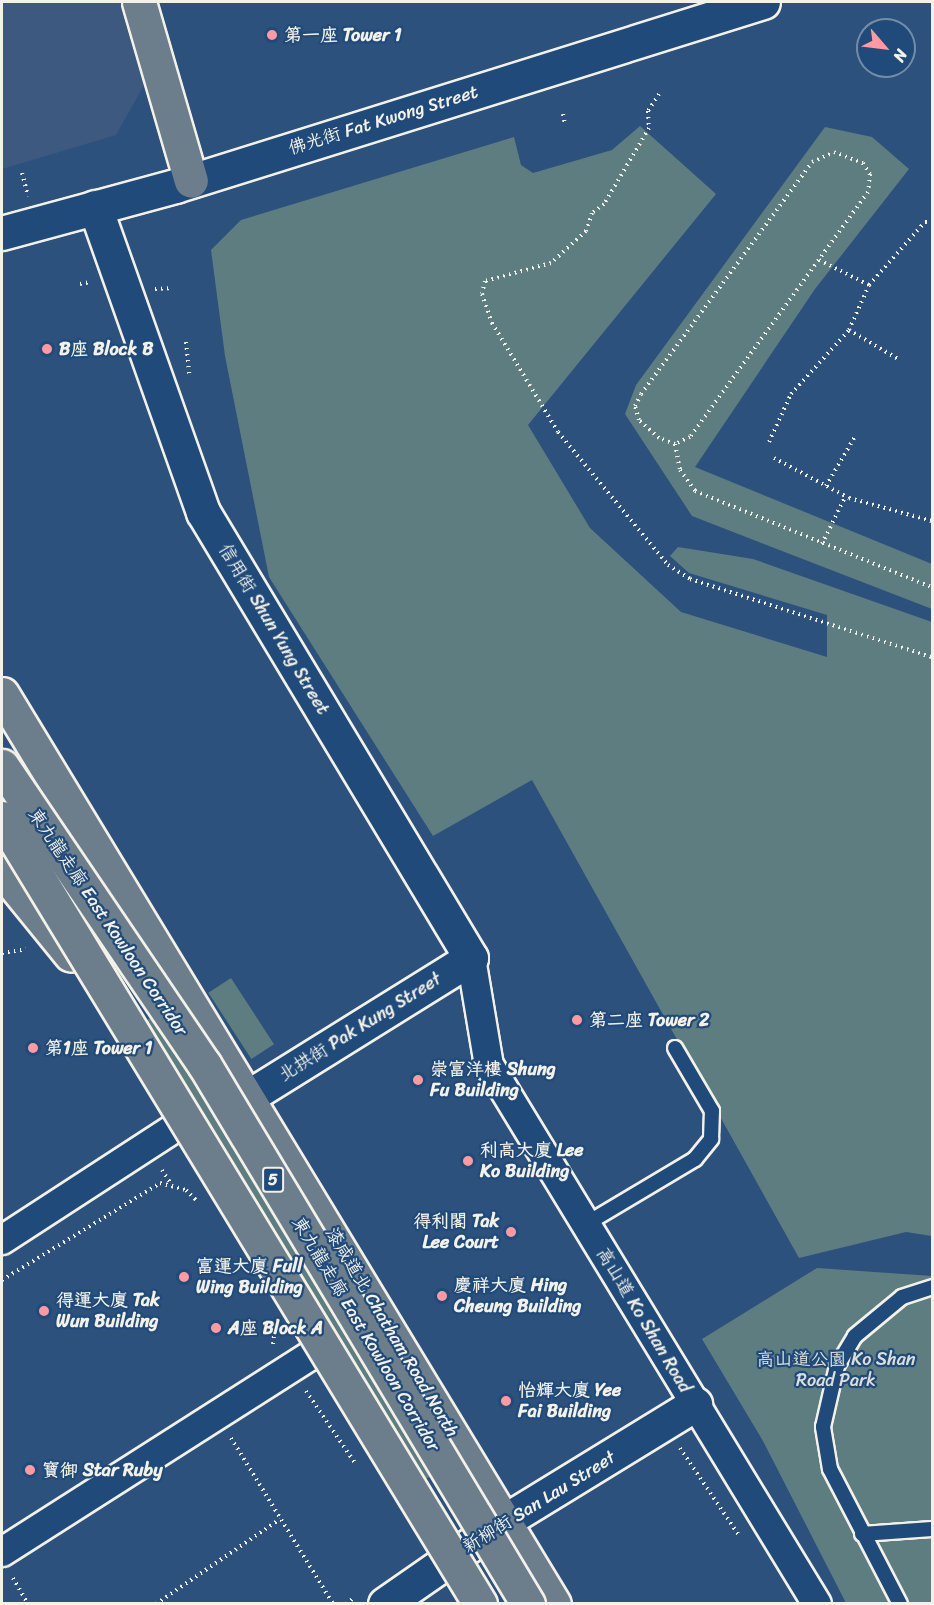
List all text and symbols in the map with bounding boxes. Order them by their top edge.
north arrow [856,18,916,78]
place label: 第一座 Tower 1 [284,24,402,46]
marker: 第一座 Tower 1 [265,28,279,42]
text: N [885,44,916,67]
street label: 佛光街 Fat Kwong Street [285,81,481,159]
place label: B座 Block B [59,338,153,360]
marker: B座 Block B [40,342,54,356]
street label: 信用街 Shun Yung Street [214,539,334,719]
street label: 東九龍走廊 East Kowloon Corridor [23,804,193,1040]
street label: 北拱街 Pak Kung Street [274,968,446,1086]
place label: 第二座 Tower 2 [589,1009,709,1031]
marker: 第二座 Tower 2 [570,1013,584,1027]
place label: 第1座 Tower 1 [45,1037,152,1059]
marker: 第1座 Tower 1 [26,1041,40,1055]
place label: 崇富洋樓 Shung Fu Building [430,1059,556,1102]
marker: 崇富洋樓 Shung Fu Building [411,1073,425,1087]
place label: 利高大廈 Lee Ko Building [480,1140,583,1182]
marker: 利高大廈 Lee Ko Building [461,1154,475,1168]
road number: 5 [261,1167,285,1193]
place label: 得利閣 Tak Lee Court [413,1211,499,1254]
street label: 東九龍走廊 East Kowloon Corridor [287,1212,445,1456]
street label: 漆咸道北 Chatham Road North [321,1223,463,1441]
marker: 得利閣 Tak Lee Court [504,1225,518,1239]
street label: 高山道 Ko Shan Road [592,1243,696,1397]
place label: 富運大廈 Full Wing Building [196,1256,303,1298]
marker: 富運大廈 Full Wing Building [177,1270,191,1284]
place label: 慶祥大廈 Hing Cheung Building [454,1275,581,1318]
marker: 慶祥大廈 Hing Cheung Building [435,1289,449,1303]
place label: 得運大廈 Tak Wun Building [56,1290,160,1332]
marker: 得運大廈 Tak Wun Building [37,1304,51,1318]
place label: A座 Block A [228,1317,323,1339]
marker: A座 Block A [209,1321,223,1335]
park label: 高山道公園 Ko Shan Road Park [757,1349,915,1392]
place label: 怡輝大廈 Yee Fai Building [518,1380,621,1422]
marker: 怡輝大廈 Yee Fai Building [499,1394,513,1408]
street label: 新柳街 San Lau Street [458,1446,620,1558]
place label: 寶御 Star Ruby [42,1459,163,1481]
marker: 寶御 Star Ruby [23,1463,37,1477]

